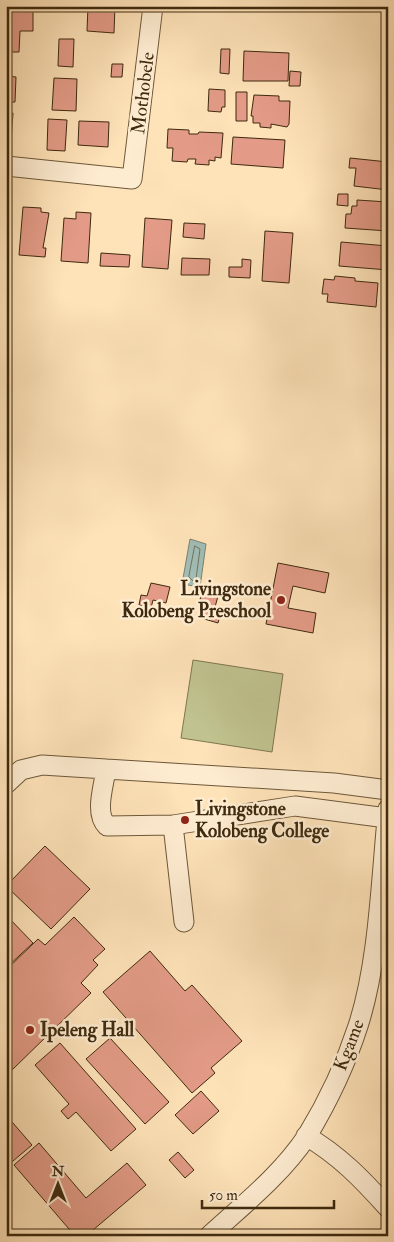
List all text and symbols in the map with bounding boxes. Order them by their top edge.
street label: Mothobele [126,51,160,135]
place label: Livingstone Kolobeng Preschool [122,577,271,624]
marker: Livingstone Kolobeng Preschool [275,594,287,606]
place label: Livingstone Kolobeng College [195,797,329,844]
marker: Livingstone Kolobeng College [179,814,191,826]
street label: Kgame [328,1016,370,1074]
place label: Ipeleng Hall [40,1018,134,1043]
marker: Ipeleng Hall [24,1024,36,1036]
north arrow [32,1160,82,1210]
text: N [51,1163,65,1180]
scale bar [202,1177,334,1209]
text: 50 m [209,1186,238,1205]

